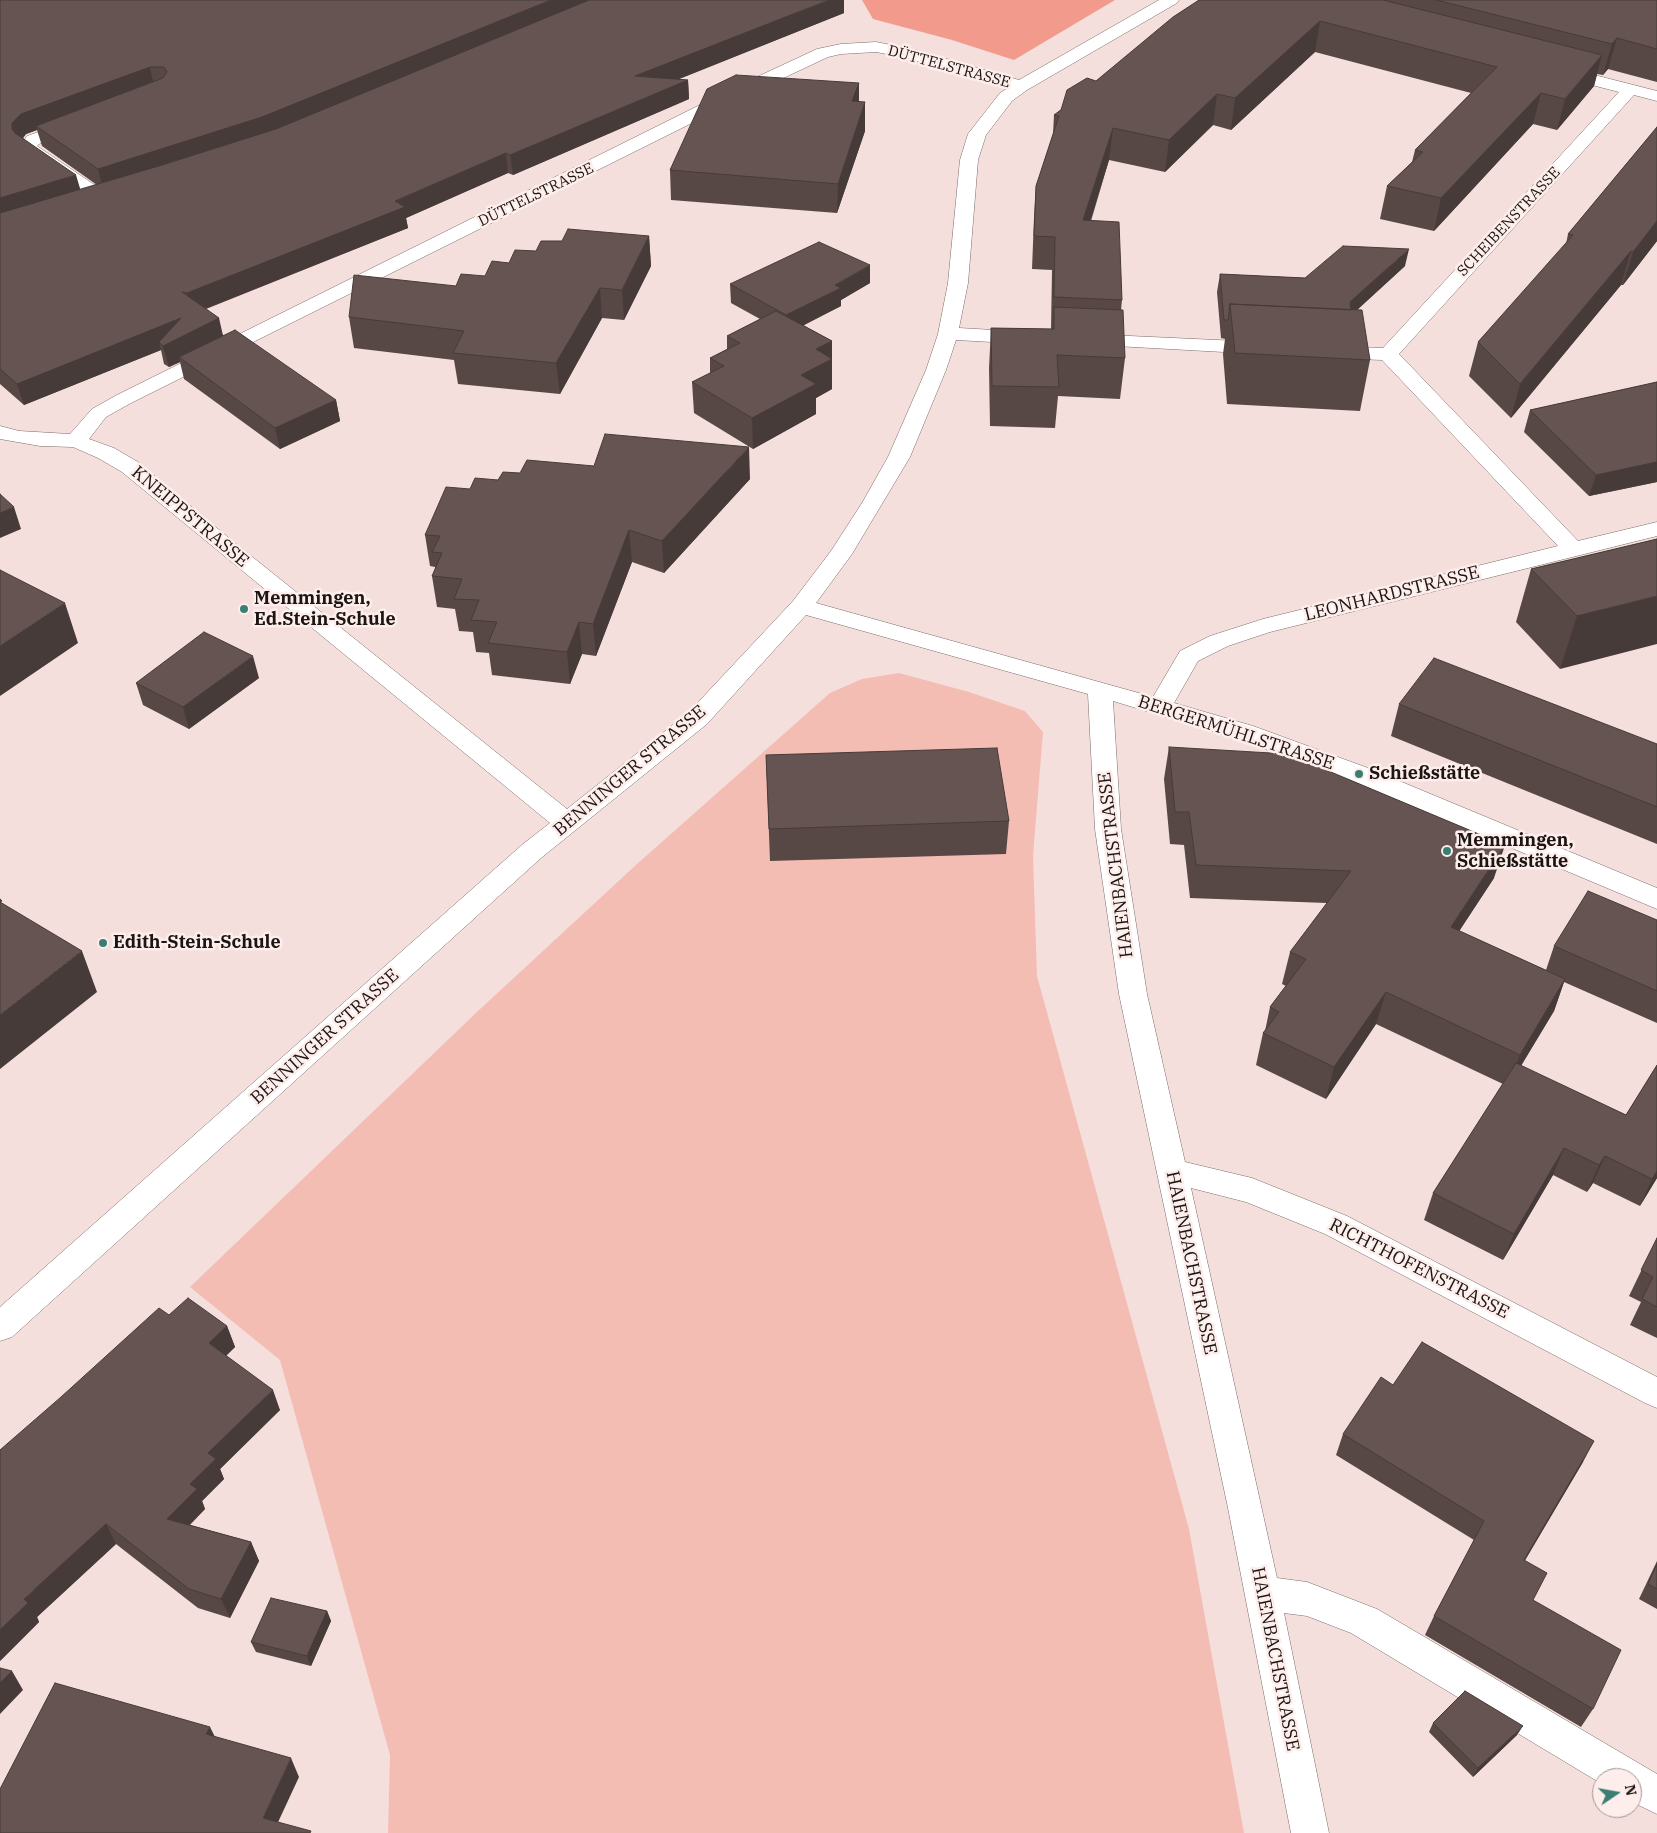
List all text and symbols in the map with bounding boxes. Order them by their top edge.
street label: DÜTTELSTRASSE [886,42,1012,92]
street label: DÜTTELSTRASSE [475,159,597,231]
street label: SCHEIBENSTRASSE [1454,164,1564,280]
street label: KNEIPPSTRASSE [127,462,253,572]
street label: LEONHARDSTRASSE [1302,562,1482,626]
place label: Memmingen, Ed.Stein-Schule [254,588,396,630]
marker: Memmingen, Ed.Stein-Schule [238,603,250,615]
street label: BERGERMÜHLSTRASSE [1135,691,1337,775]
street label: BENNINGER STRASSE [550,701,710,841]
place label: Schießstätte [1369,763,1480,785]
marker: Schießstätte [1353,768,1365,780]
street label: HAIENBACHSTRASSE [1094,771,1138,959]
place label: Memmingen, Schießstätte [1457,830,1574,872]
marker: Memmingen, Schießstätte [1441,845,1453,857]
place label: Edith-Stein-Schule [113,932,281,954]
marker: Edith-Stein-Schule [97,937,109,949]
street label: BENNINGER STRASSE [246,965,404,1109]
street label: HAIENBACHSTRASSE [1161,1169,1221,1357]
street label: RICHTHOFENSTRASSE [1325,1214,1513,1324]
street label: HAIENBACHSTRASSE [1247,1565,1303,1753]
north arrow [1592,1768,1642,1818]
text: N [1621,1783,1641,1797]

